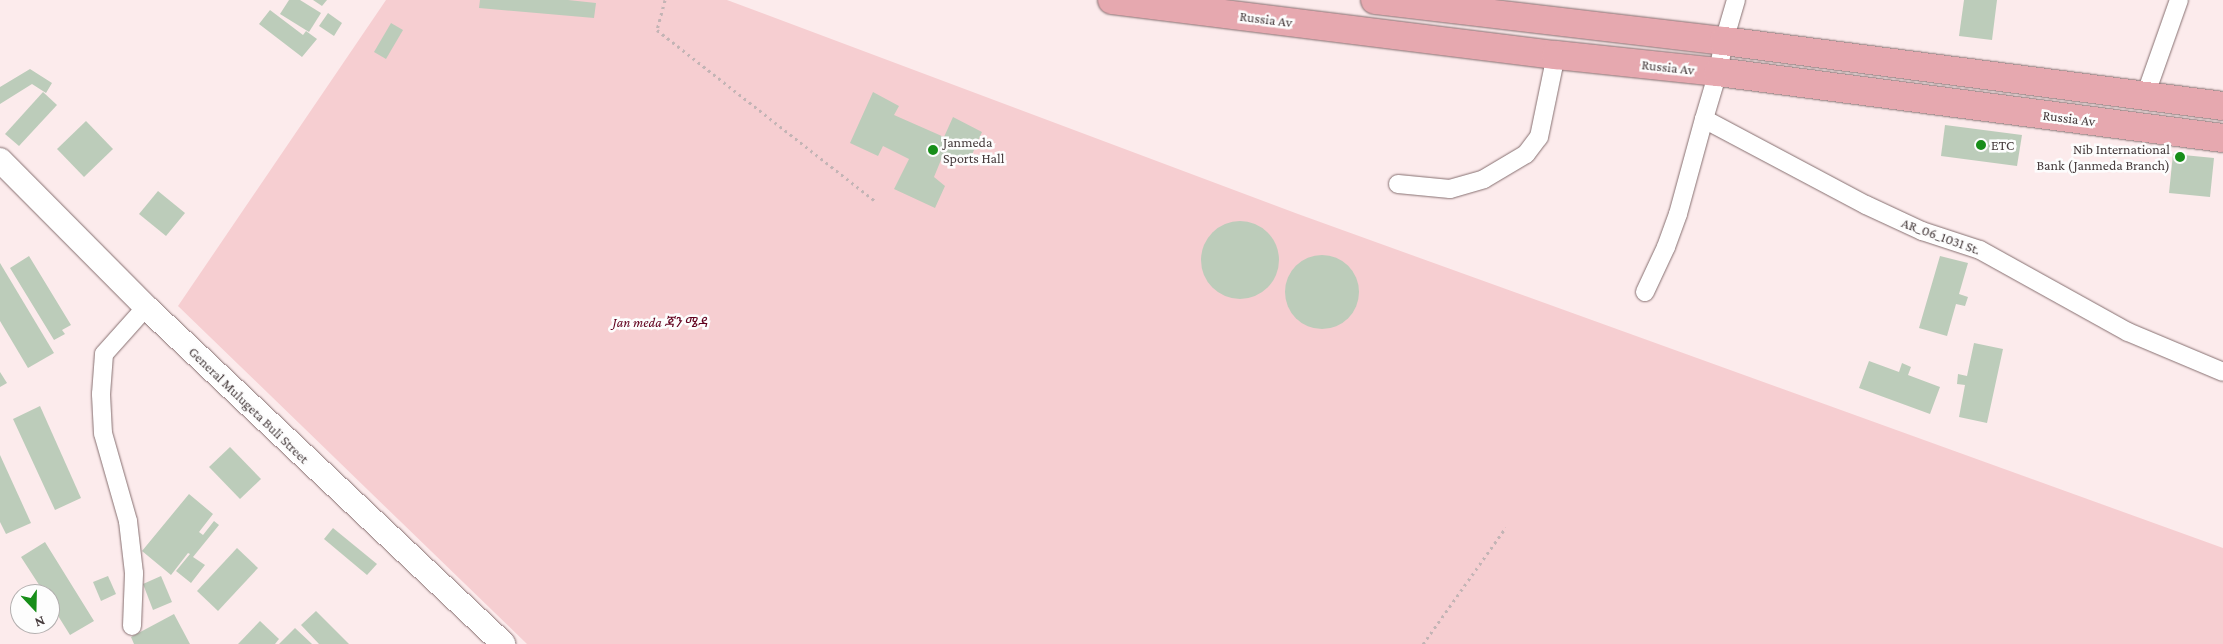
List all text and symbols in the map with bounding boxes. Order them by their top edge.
street label: Russia Av [1239,7,1293,31]
street label: Russia Av [1641,56,1695,78]
street label: Russia Av [2042,106,2096,130]
place label: Janmeda Sports Hall [943,134,1004,166]
place label: ETC [1991,137,2014,153]
marker: ETC [1975,139,1987,151]
place label: Nib International Bank (Janmeda Branch) [2036,141,2170,174]
marker: Janmeda Sports Hall [927,144,939,156]
marker: Nib International Bank (Janmeda Branch) [2174,151,2186,163]
street label: AR_06_1031 St. [1899,214,1983,258]
park label: Jan meda ጃን ሜዳ [613,314,707,330]
street label: General Mulugeta Buli Street [185,343,313,467]
north arrow [10,584,60,634]
text: N [33,613,47,631]

